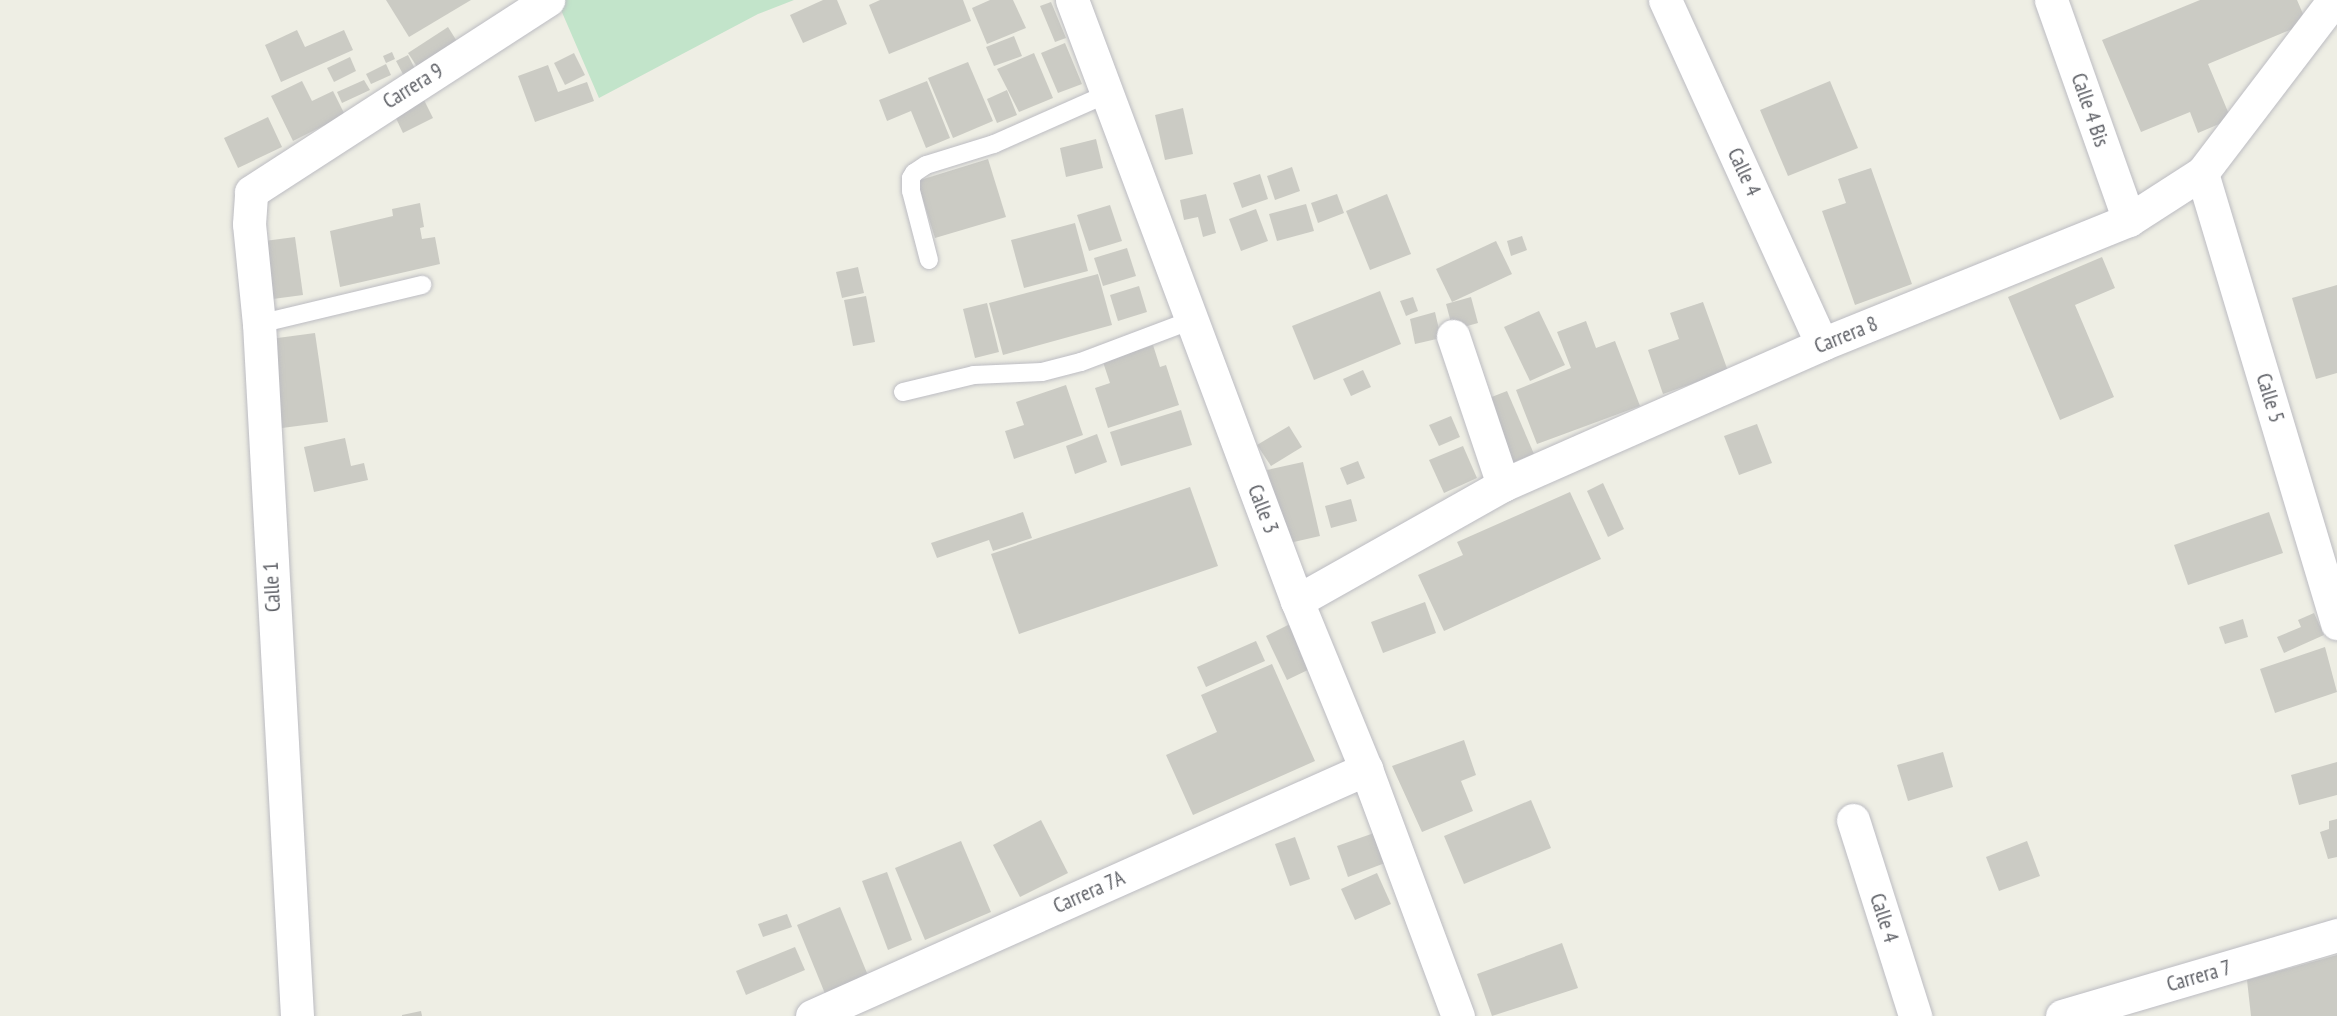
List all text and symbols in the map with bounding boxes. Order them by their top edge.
street label: Carrera 9 [378,58,448,114]
street label: Calle 4 Bis [2066,70,2114,150]
street label: Calle 4 [1722,144,1766,200]
street label: Carrera 8 [1811,311,1881,359]
street label: Calle 5 [2251,370,2289,426]
street label: Calle 3 [1242,481,1284,537]
street label: Calle 1 [258,561,286,613]
street label: Carrera 7A [1049,865,1129,919]
street label: Calle 4 [1864,890,1904,946]
street label: Carrera 7 [2164,955,2234,997]

